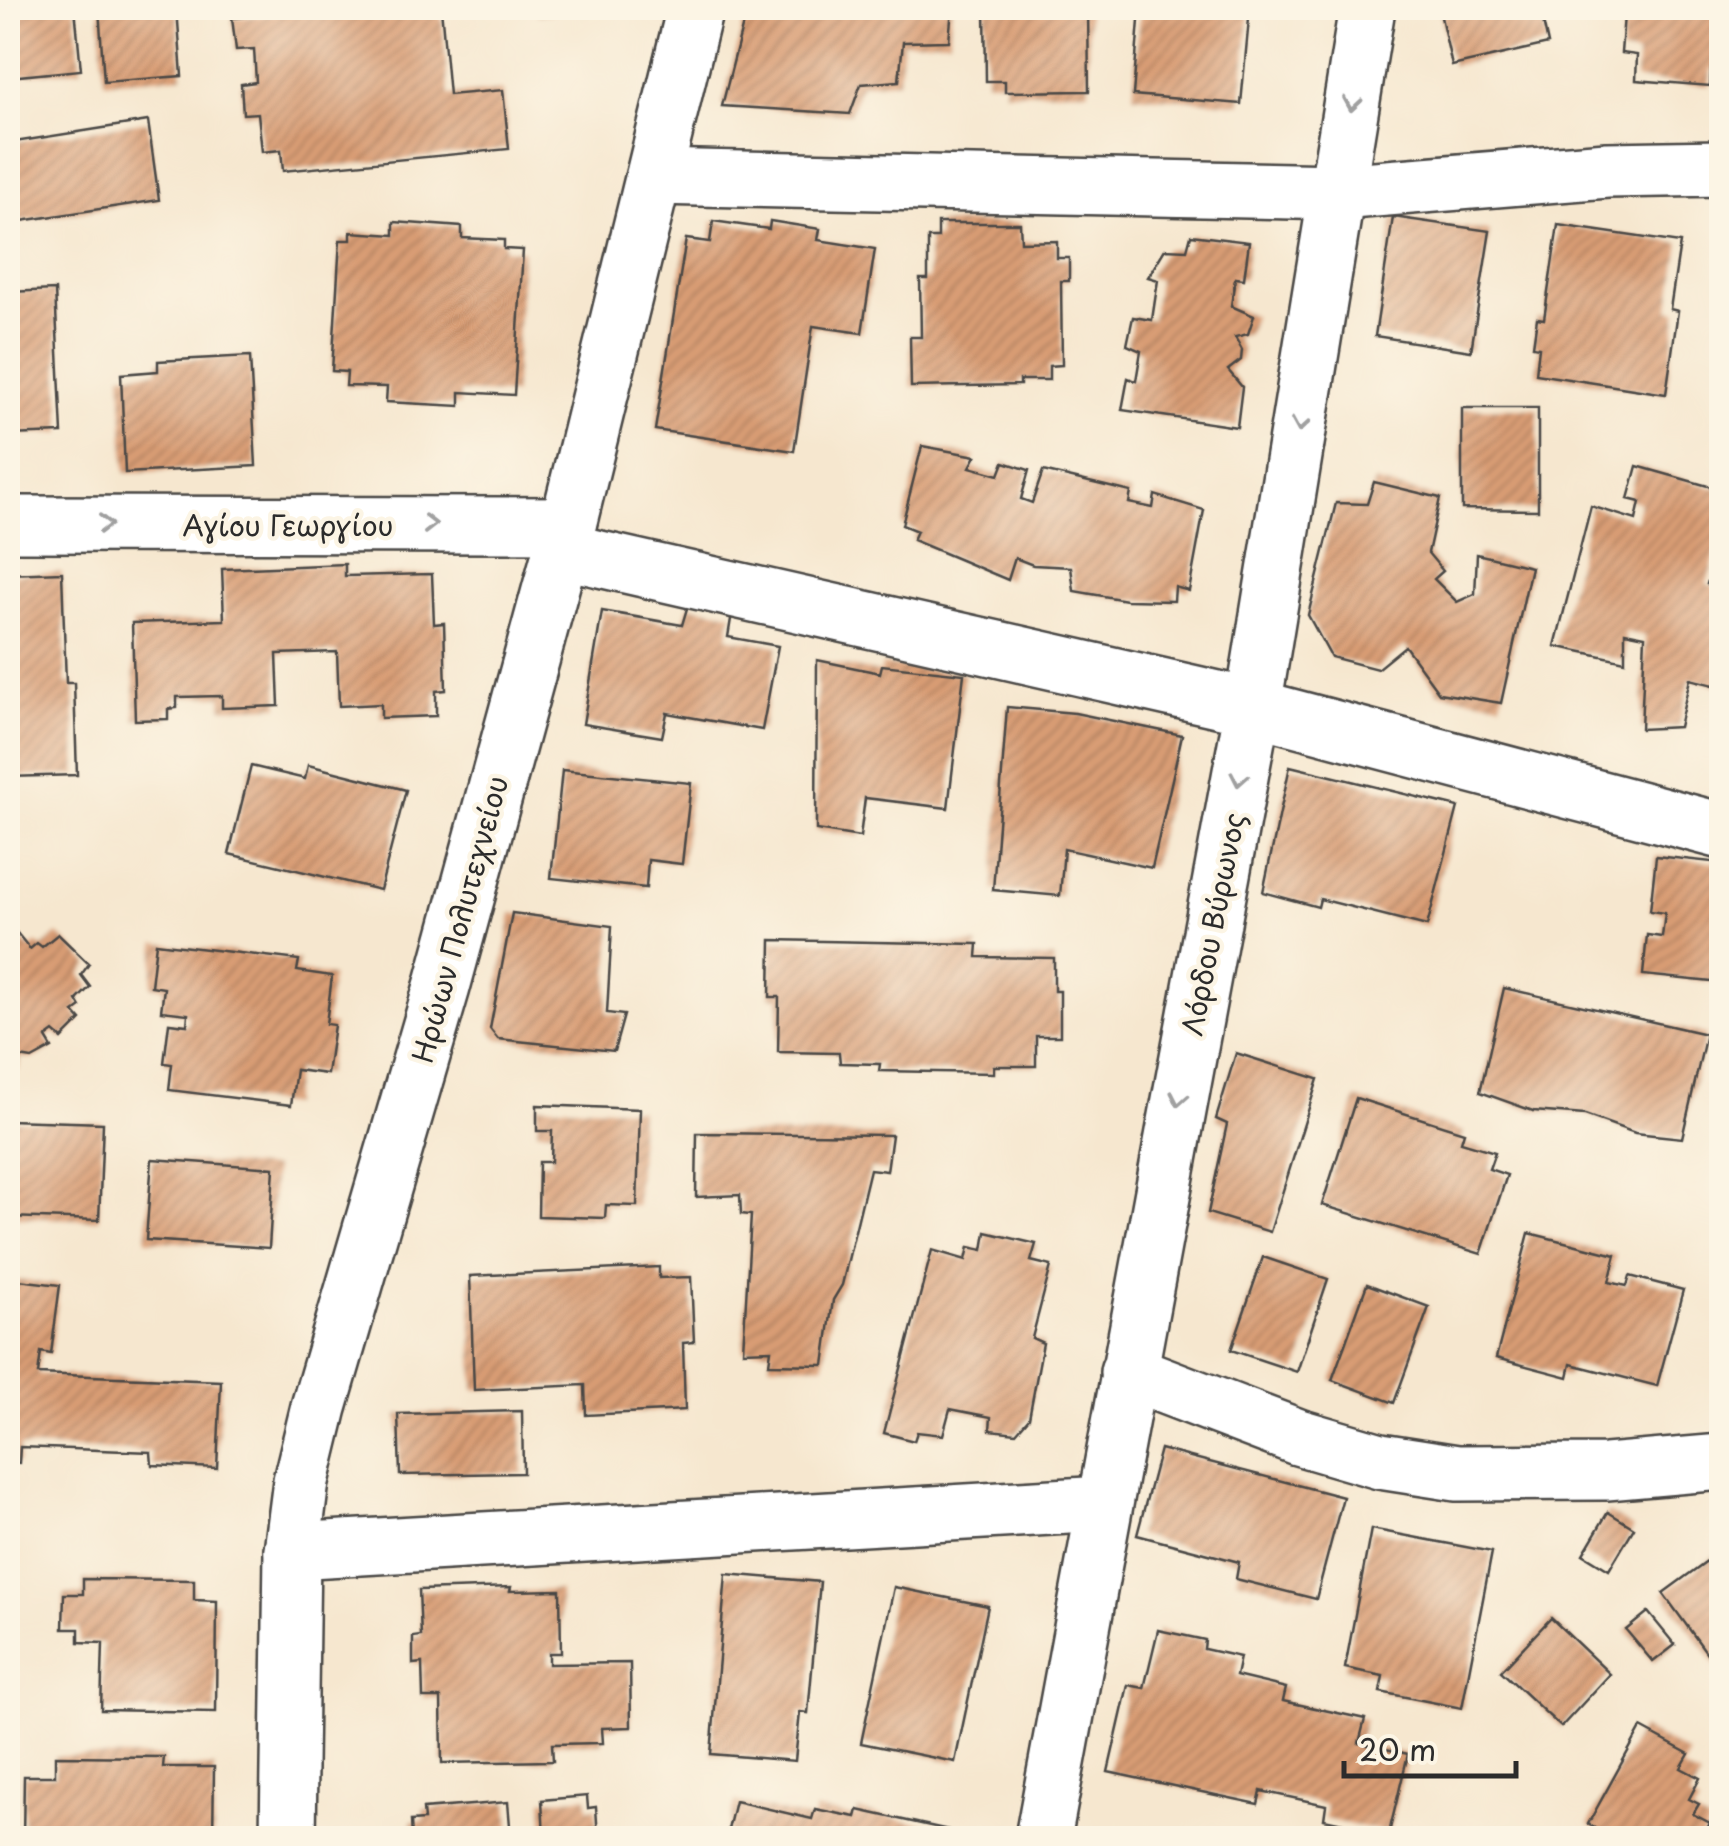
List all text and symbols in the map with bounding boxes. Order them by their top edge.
one-way arrow [1342,96,1363,112]
one-way arrow [1290,416,1311,433]
street label: Αγίου Γεωργίου [182,503,394,546]
one-way arrow [98,513,113,535]
one-way arrow [422,513,438,535]
street label: Ηρώων Πολυτεχνείου [400,771,518,1067]
one-way arrow [1229,771,1250,788]
street label: Λόρδου Βύρωνος [1169,809,1255,1039]
one-way arrow [1169,1091,1190,1107]
scale bar [1344,1716,1516,1778]
text: 20 m [1359,1726,1436,1771]

